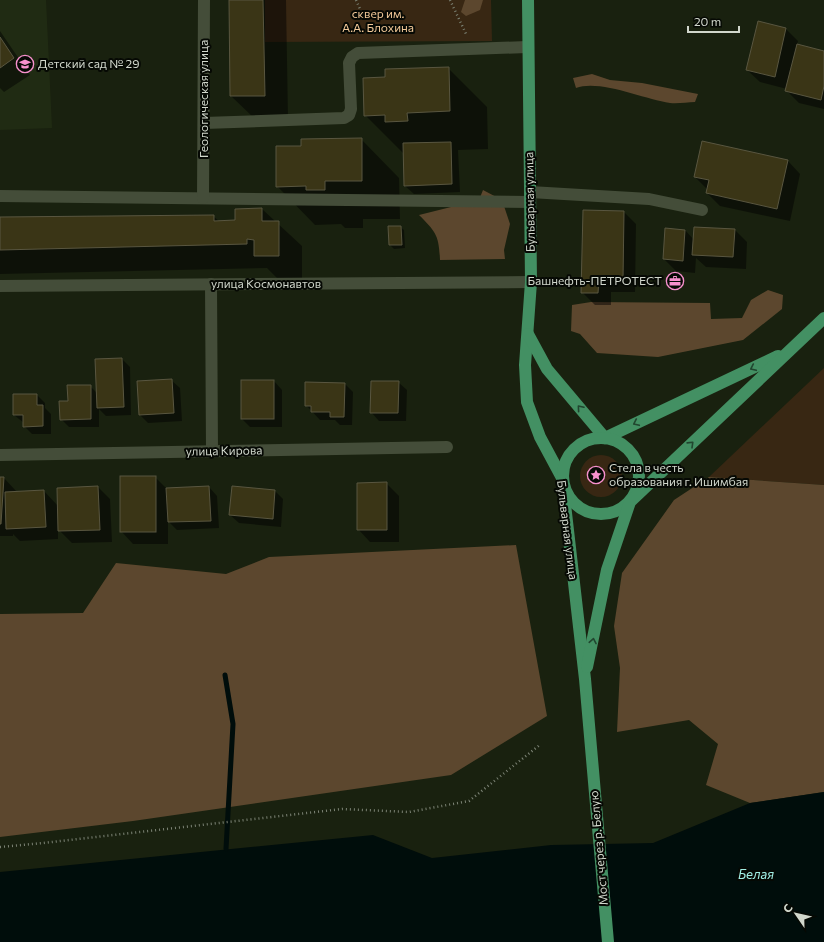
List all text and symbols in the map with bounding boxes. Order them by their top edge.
park label: сквер им. А.А. Блохина [342,6,414,34]
scale bar [688,8,739,34]
text: 20 m [694,14,721,28]
street label: Геологическая улица [196,40,210,158]
school or university icon: Детский сад № 29 [15,54,35,74]
place label: Детский сад № 29 [38,56,139,70]
street label: Бульварная улица [521,152,537,252]
office icon: Башнефть-ПЕТРОТЕСТ [665,271,685,291]
place label: Башнефть-ПЕТРОТЕСТ [527,273,662,287]
street label: улица Космонавтов [211,276,321,290]
one-way arrow [750,363,757,371]
one-way arrow [577,405,584,413]
one-way arrow [632,418,640,426]
one-way arrow [686,441,694,449]
street label: улица Кирова [185,442,263,458]
place label: Стела в честь образования г. Ишимбая [609,460,748,488]
place icon: Стела в честь образования г. Ишимбая [586,465,606,485]
street label: Бульварная улица [555,479,581,580]
one-way arrow [588,637,596,644]
street label: Мост через р. Белую [586,790,610,906]
water label: Белая [738,866,774,882]
north arrow [776,894,816,934]
text: С [780,901,795,915]

